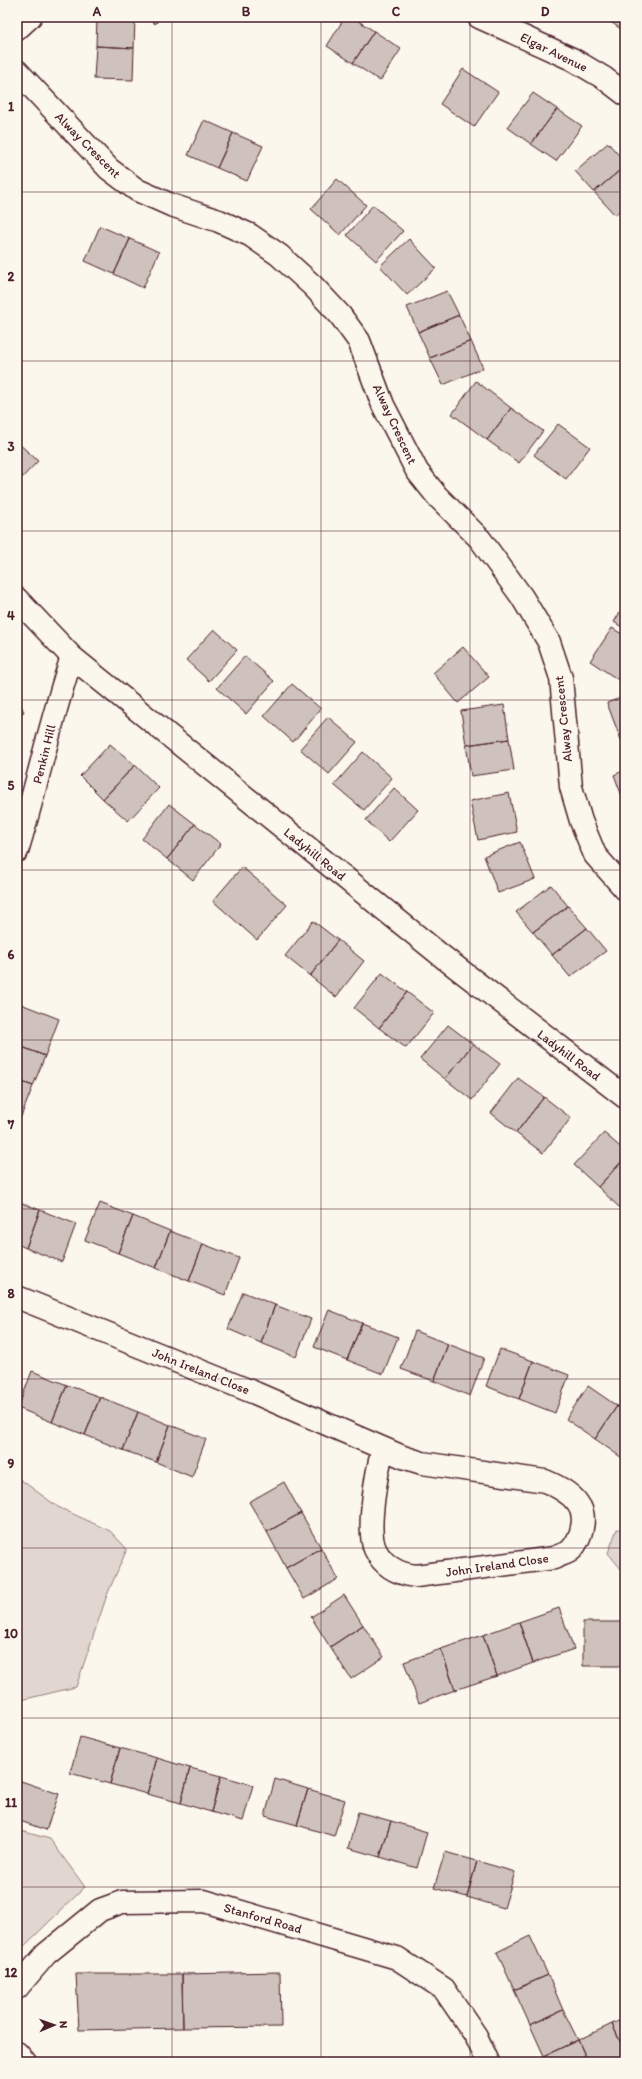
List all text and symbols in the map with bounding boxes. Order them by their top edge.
text: A [92,4,102,19]
text: B [242,4,251,19]
text: C [392,4,401,19]
text: D [541,4,550,19]
street label: Elgar Avenue [518,29,590,75]
text: 1 [8,99,14,114]
street label: Alway Crescent [52,109,124,181]
text: 2 [8,269,15,284]
street label: Alway Crescent [370,382,420,467]
text: 3 [7,439,15,454]
text: 4 [7,608,15,623]
street label: Alway Crescent [551,675,575,763]
street label: Penkin Hill [29,723,59,785]
text: 5 [8,778,15,793]
street label: Ladyhill Road [281,824,349,884]
text: 6 [8,947,15,962]
street label: Ladyhill Road [534,1026,604,1084]
text: 7 [7,1117,15,1132]
text: 8 [7,1286,15,1301]
street label: John Ireland Close [150,1345,252,1397]
text: 9 [8,1456,15,1471]
street label: John Ireland Close [445,1550,549,1580]
text: 10 [4,1626,18,1641]
text: 11 [5,1795,17,1810]
street label: Stanford Road [222,1900,304,1936]
text: 12 [5,1965,18,1980]
north arrow [34,2005,74,2045]
text: N [57,2021,70,2029]

